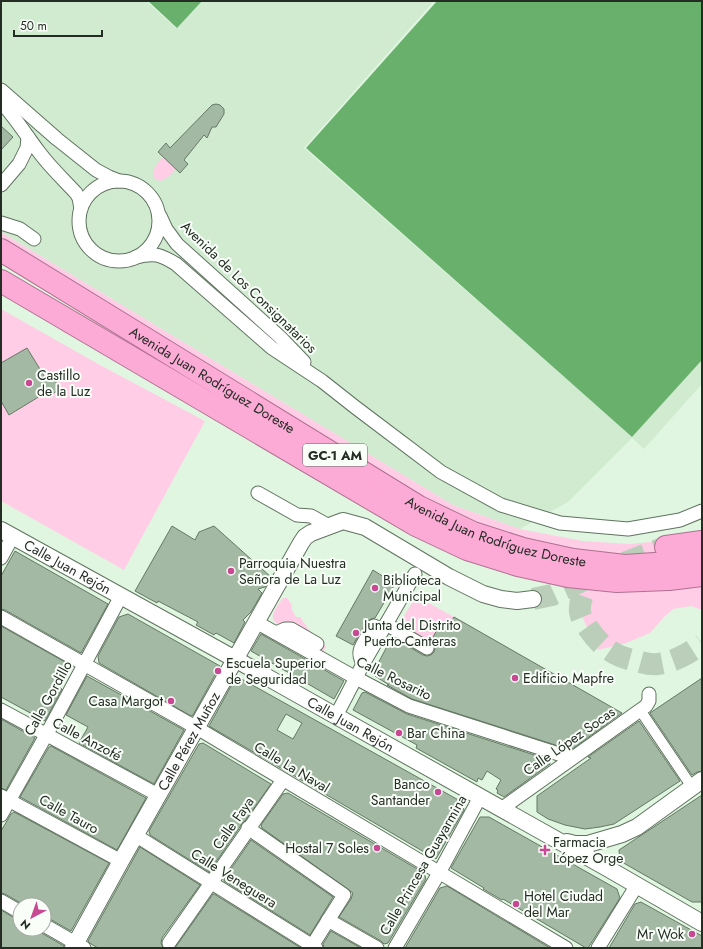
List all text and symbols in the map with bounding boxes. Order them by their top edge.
scale bar [14,12,102,38]
text: 50 m [20,17,47,35]
street label: Avenida de Los Consignatarios [176,216,322,358]
street label: Avenida Juan Rodríguez Doreste [126,321,299,438]
place label: Castillo de la Luz [37,365,91,401]
marker: Castillo de la Luz [24,378,34,388]
road number: GC-1 AM [303,444,367,466]
street label: Avenida Juan Rodríguez Doreste [402,491,587,571]
street label: Calle Juan Rejón [20,535,115,599]
place label: Parroquia Nuestra Señora de La Luz [239,553,346,589]
marker: Parroquia Nuestra Señora de La Luz [226,566,236,576]
place label: Biblioteca Municipal [383,570,441,606]
marker: Biblioteca Municipal [370,583,380,593]
place label: Junta del Distrito Puerto-Canteras [362,615,461,651]
marker: Junta del Distrito Puerto-Canteras [351,628,361,638]
street label: Calle Rosarito [353,651,435,705]
place label: Escuela Superior de Seguridad [226,653,326,689]
street label: Calle Gordillo [19,656,77,739]
marker: Escuela Superior de Seguridad [213,666,223,676]
place label: Edificio Mapfre [523,668,614,688]
marker: Edificio Mapfre [510,673,520,683]
street label: Calle Pérez Muñoz [153,688,225,794]
place label: Casa Margot [88,691,164,711]
street label: Calle Juan Rejón [304,692,398,757]
marker: Casa Margot [166,696,176,706]
street label: Calle López Socas [519,702,619,780]
street label: Calle Anzofé [49,712,125,766]
place label: Bar China [407,723,465,743]
marker: Bar China [394,728,404,738]
street label: Calle La Naval [250,737,334,797]
place label: Banco Santander [371,774,430,810]
marker: Banco Santander [433,787,443,797]
street label: Calle Tauro [35,789,103,839]
street label: Calle Princesa Guayarmina [375,791,471,939]
street label: Calle Faya [208,793,258,853]
place label: Farmacia López Orge [553,832,623,868]
place label: Hostal 7 Soles [285,838,369,858]
marker: Hostal 7 Soles [372,843,382,853]
street label: Calle Veneguera [187,844,281,912]
marker: Farmacia López Orge [540,845,550,855]
place label: Hotel Ciudad del Mar [524,886,603,922]
north arrow [12,897,52,937]
marker: Hotel Ciudad del Mar [511,899,521,909]
text: N [17,916,34,933]
place label: Mr Wok [637,924,685,944]
marker: Mr Wok [687,929,697,939]

